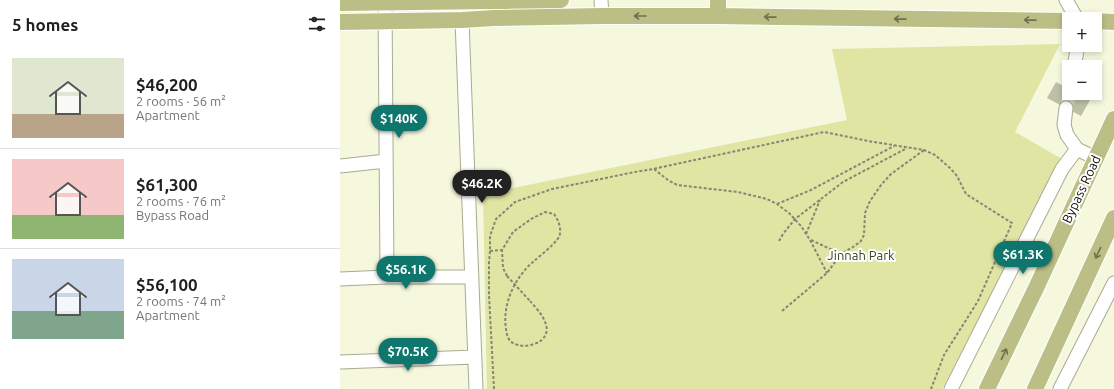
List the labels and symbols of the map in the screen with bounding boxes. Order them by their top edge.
one-way arrow [634,12,647,20]
one-way arrow [764,13,777,21]
one-way arrow [894,15,907,23]
one-way arrow [1024,16,1037,24]
pin: $140K [371,105,427,139]
street label: Bypass Road [1059,153,1103,225]
pin: $46.2K [449,170,515,204]
pin: $61.3K [990,241,1056,275]
one-way arrow [1094,247,1101,259]
park label: Jinnah Park [827,248,895,262]
pin: $56.1K [373,256,439,290]
pin: $70.5K [375,338,441,372]
one-way arrow [1000,348,1008,360]

